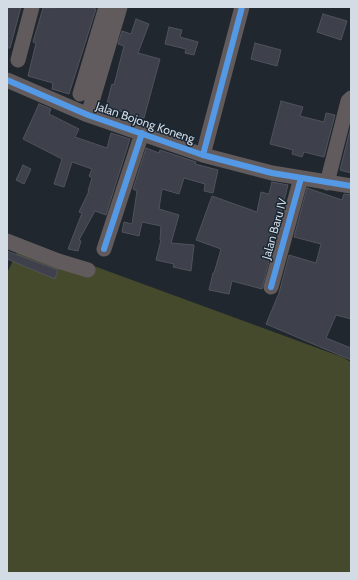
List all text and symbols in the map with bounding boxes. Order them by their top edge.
street label: Jalan Bojong Koneng [94,99,196,147]
street label: Jalan Baru IV [259,197,291,261]

